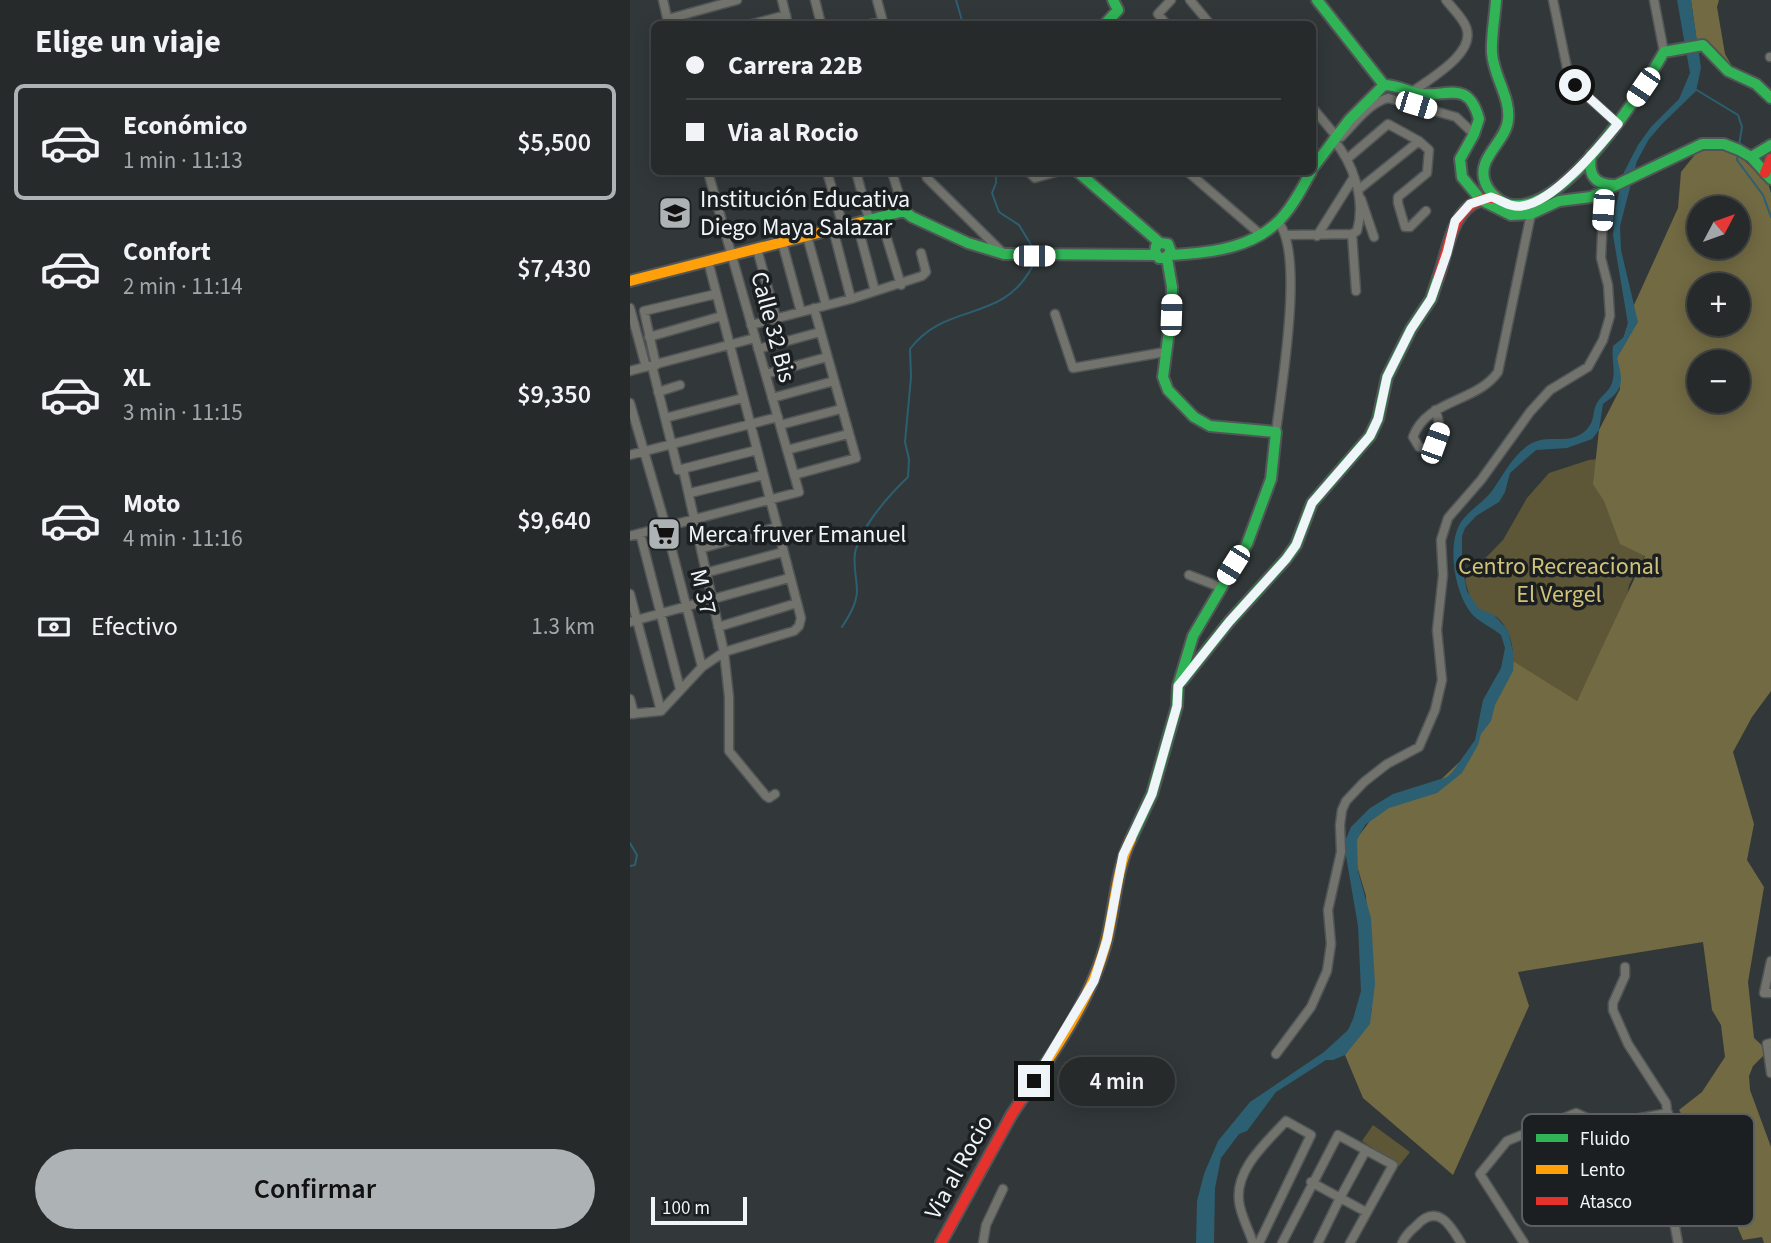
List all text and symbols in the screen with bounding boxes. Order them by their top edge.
text: Elige un viaje [35,19,221,65]
text: Carrera 22B [728,47,862,84]
car [1623,64,1664,110]
route start [1559,69,1591,101]
car [1393,89,1440,121]
text: Económico [123,107,248,144]
icon: car [39,111,102,174]
text: Via al Rocio [728,114,859,151]
text: $5,500 [517,124,591,161]
text: 1 min · 11:13 [123,144,243,177]
place label: Institución Educativa Diego Maya Salazar [700,182,910,245]
car [1592,188,1615,232]
school or university icon: Institución Educativa Diego Maya Salazar [656,194,694,232]
north arrow [1687,196,1750,259]
map controls [1687,196,1750,413]
text: Confort [123,233,211,270]
icon: car [39,237,102,300]
car [1014,246,1056,267]
text: $7,430 [517,250,591,287]
street label: Calle 32 Bis [741,268,805,386]
text: 2 min · 11:14 [123,270,243,303]
button: + [1687,273,1750,336]
car [1160,294,1183,336]
button: − [1687,350,1750,413]
text: XL [123,359,151,396]
icon: car [39,363,102,426]
text: $9,350 [517,376,591,413]
text: 3 min · 11:15 [123,396,243,429]
car [1418,420,1453,466]
text: Moto [123,485,180,522]
icon: car [39,489,102,552]
text: $9,640 [517,502,591,539]
supermarket icon: Merca fruver Emanuel [645,515,683,553]
place label: Merca fruver Emanuel [688,517,906,552]
text: 4 min · 11:16 [123,522,243,555]
car [1213,542,1254,588]
park label: Centro Recreacional El Vergel [1458,549,1660,612]
street label: M 37 [680,565,726,619]
icon: cash [35,608,73,646]
text: Efectivo [91,608,178,645]
text: 1.3 km [531,610,595,643]
callout: 4 min [1058,1056,1174,1106]
route end [1018,1065,1050,1097]
text: 4 min [1090,1065,1144,1098]
street label: Via al Rocio [916,1108,1002,1226]
legend [1522,1114,1754,1226]
text: Fluido [1580,1126,1630,1153]
button: Confirmar [35,1149,595,1229]
text: Lento [1580,1157,1625,1184]
text: Atasco [1580,1189,1632,1216]
scale bar [651,1194,747,1226]
text: 100 m [662,1195,710,1222]

